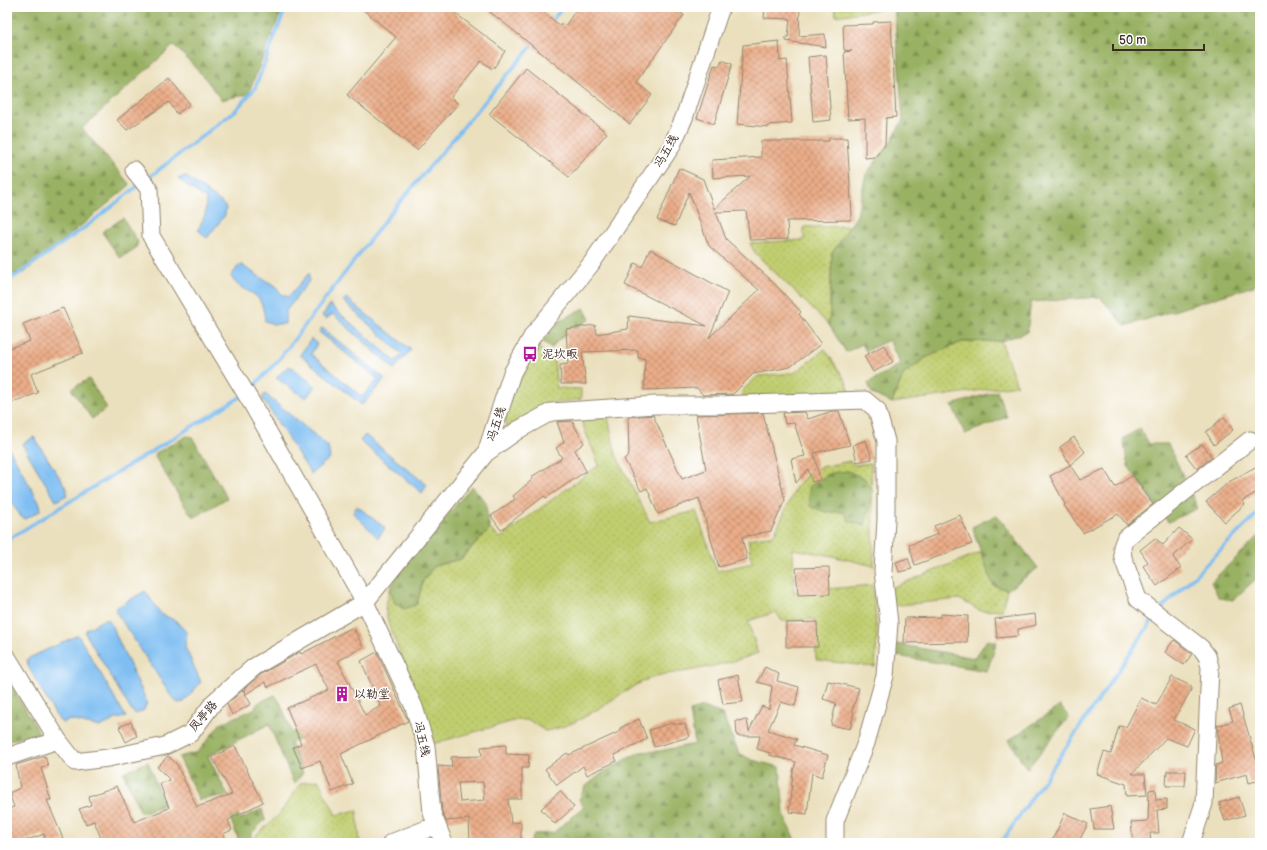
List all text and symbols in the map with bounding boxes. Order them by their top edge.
scale bar [1113,26,1204,52]
text: 50 m [1119,33,1146,48]
street label: 冯五线 [651,132,682,171]
bus stop icon: 泥坎畈 [521,345,539,363]
place label: 泥坎畈 [542,347,578,362]
street label: 冯五线 [484,405,509,444]
building icon: 以勒堂 [333,685,351,703]
place label: 以勒堂 [354,687,390,702]
street label: 凤亭路 [186,698,221,735]
street label: 冯五线 [410,720,433,758]

